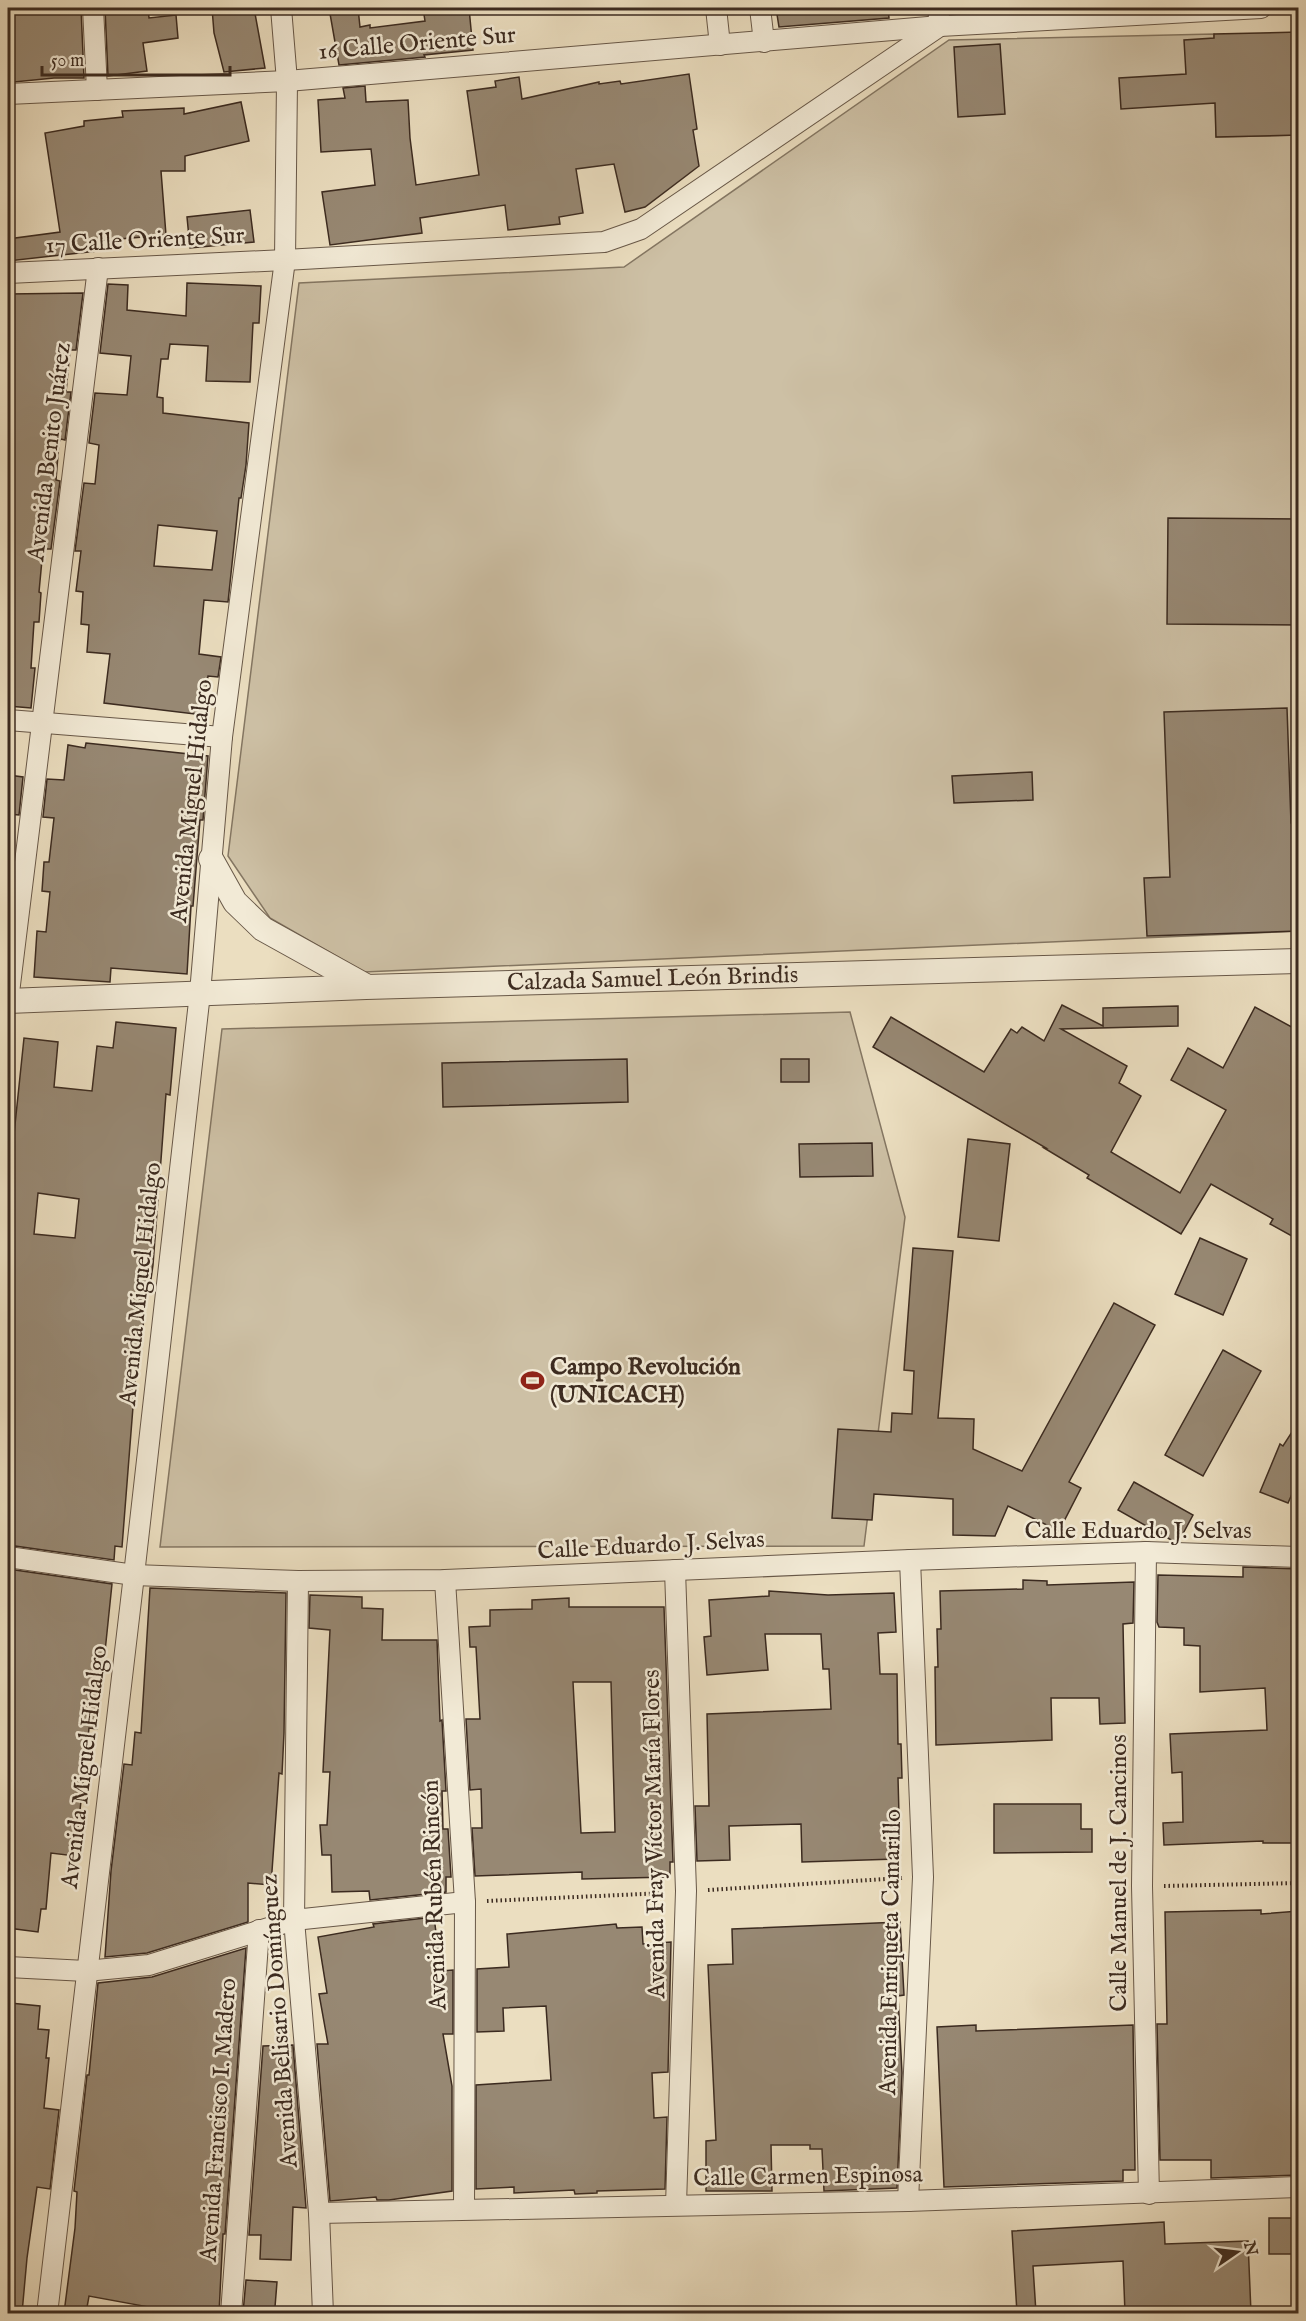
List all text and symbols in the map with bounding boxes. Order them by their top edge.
street label: 16 Calle Oriente Sur [317,20,517,68]
scale bar [42,39,230,77]
text: 50 m [51,50,84,73]
street label: 17 Calle Oriente Sur [45,220,245,262]
street label: Avenida Benito Juárez [21,341,79,564]
street label: Avenida Miguel Hidalgo [164,678,220,925]
street label: Calzada Samuel León Brindis [507,959,799,999]
street label: Avenida Miguel Hidalgo [113,1161,169,1408]
place label: Campo Revolución (UNICACH) [550,1352,741,1411]
sports icon: Campo Revolución (UNICACH) [519,1368,545,1394]
street label: Calle Eduardo J. Selvas [1024,1516,1252,1547]
street label: Calle Eduardo J. Selvas [537,1525,765,1567]
street label: Avenida Miguel Hidalgo [55,1644,115,1891]
street label: Avenida Fray Víctor María Flores [637,1669,673,2000]
street label: Calle Manuel de J. Cancinos [1104,1734,1135,2012]
street label: Avenida Rubén Rincón [415,1779,455,2012]
street label: Avenida Enriqueta Camarillo [873,1809,909,2096]
street label: Avenida Belisario Domínguez [254,1873,306,2170]
street label: Avenida Francisco I. Madero [194,1977,244,2264]
street label: Calle Carmen Espinosa [693,2159,924,2195]
north arrow [1207,2222,1267,2282]
text: N [1238,2239,1261,2258]

